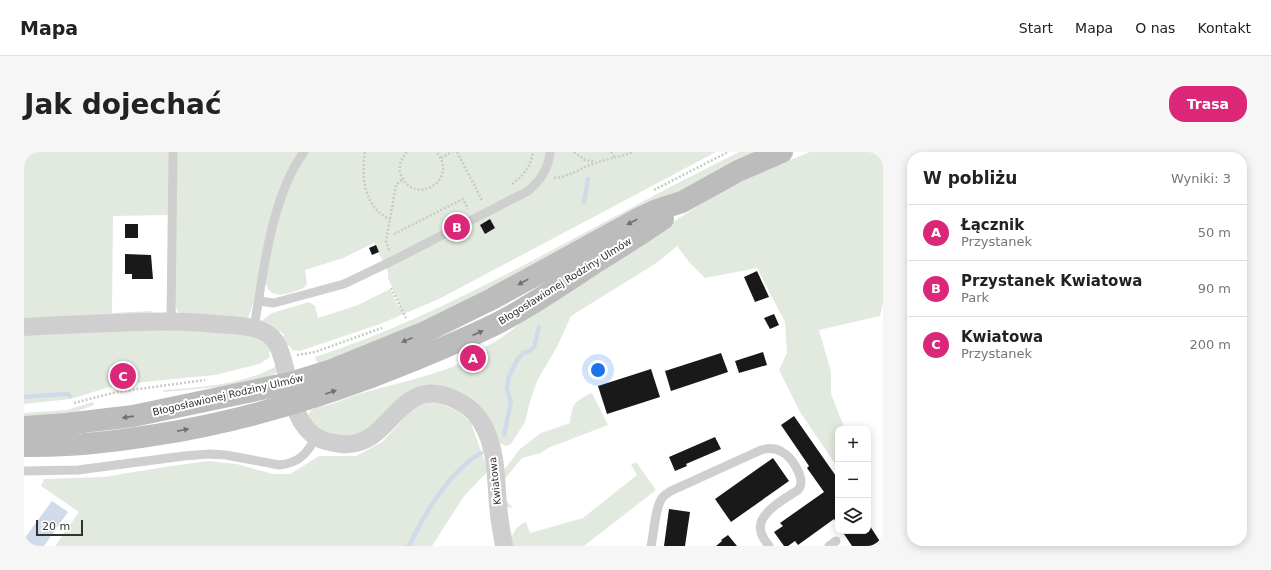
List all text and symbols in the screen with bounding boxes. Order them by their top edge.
text: Mapa [20,17,78,39]
text: Start [1019,20,1053,36]
text: Mapa [1075,20,1113,36]
text: O nas [1135,20,1175,36]
text: Kontakt [1197,20,1251,36]
button: Trasa [1169,86,1247,122]
text: Jak dojechać [24,88,222,121]
text: W pobliżu [923,168,1017,188]
text: Wyniki: 3 [1171,171,1231,186]
pin: B [444,212,470,242]
text: Łącznik [961,216,1024,234]
one-way arrow [627,218,638,225]
text: A [931,225,941,240]
text: 50 m [1198,225,1231,240]
text: Przystanek [961,234,1032,249]
street label: Błogosławionej Rodziny Ulmów [497,235,633,327]
text: Przystanek Kwiatowa [961,272,1142,290]
one-way arrow [517,278,529,285]
text: B [931,281,941,296]
text: 90 m [1198,281,1231,296]
text: Park [961,290,989,305]
text: Kwiatowa [961,328,1043,346]
one-way arrow [472,329,484,335]
one-way arrow [400,337,412,343]
text: C [931,337,941,352]
text: 200 m [1189,337,1231,352]
pin: A [460,343,486,373]
text: Przystanek [961,346,1032,361]
your location [588,360,608,380]
pin: C [110,361,136,391]
street label: Błogosławionej Rodziny Ulmów [151,372,305,418]
one-way arrow [326,388,338,394]
one-way arrow [122,414,134,420]
map controls [835,426,871,534]
button: + [835,426,871,462]
one-way arrow [177,427,189,433]
street label: Kwiatowa [487,457,503,505]
button: − [835,462,871,498]
button: layers [835,498,871,534]
scale bar [36,518,83,537]
text: 20 m [42,520,70,533]

